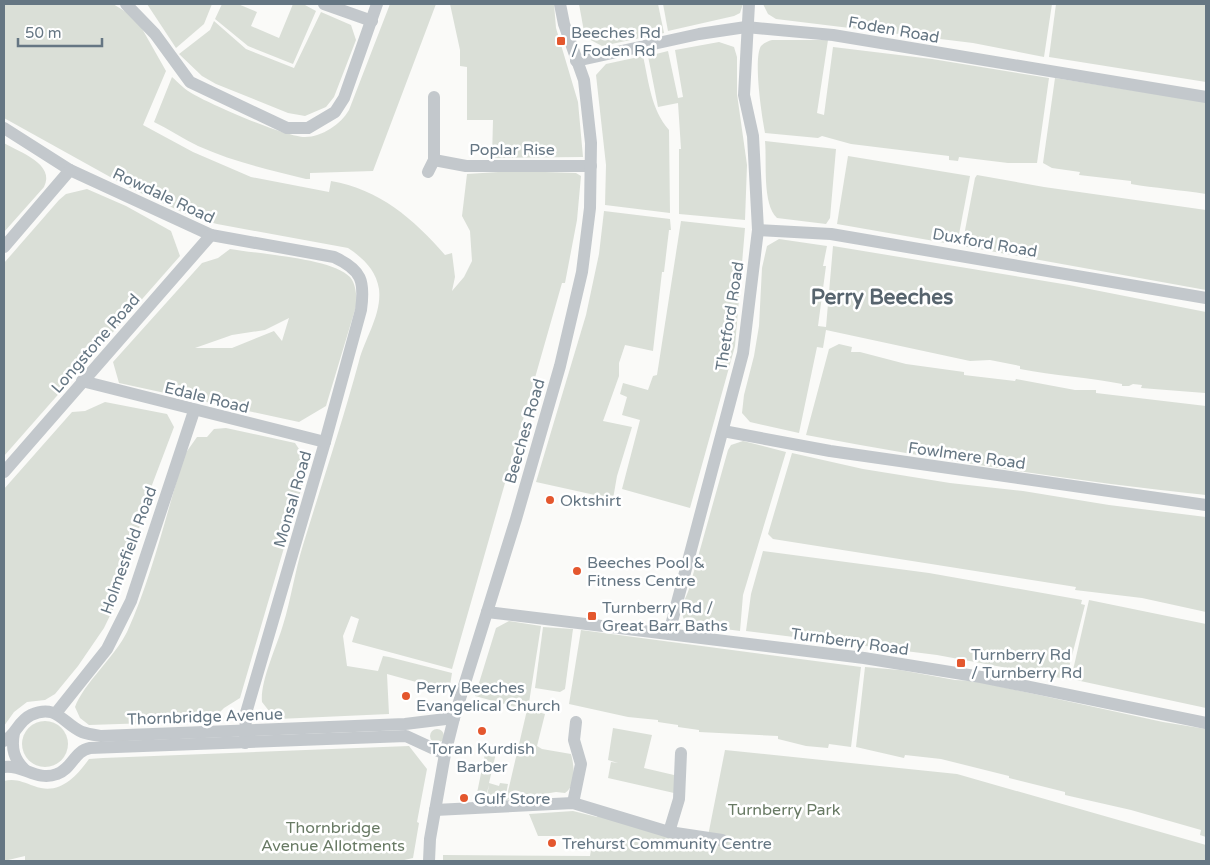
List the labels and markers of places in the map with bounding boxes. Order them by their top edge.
place label: Beeches Rd / Foden Rd [571,23,661,61]
marker: Beeches Rd / Foden Rd [555,35,567,47]
place label: Oktshirt [560,491,621,511]
marker: Oktshirt [544,494,556,506]
place label: Beeches Pool & Fitness Centre [587,553,705,591]
marker: Beeches Pool & Fitness Centre [571,565,583,577]
place label: Turnberry Rd / Great Barr Baths [602,598,728,636]
marker: Turnberry Rd / Great Barr Baths [586,610,598,622]
place label: Turnberry Rd / Turnberry Rd [971,645,1082,683]
marker: Turnberry Rd / Turnberry Rd [955,657,967,669]
place label: Perry Beeches Evangelical Church [416,678,561,716]
marker: Perry Beeches Evangelical Church [400,690,412,702]
marker: Toran Kurdish Barber [476,725,488,737]
place label: Toran Kurdish Barber [429,739,535,777]
place label: Gulf Store [474,789,550,809]
marker: Gulf Store [458,792,470,804]
place label: Trehurst Community Centre [562,834,772,854]
marker: Trehurst Community Centre [546,837,558,849]

